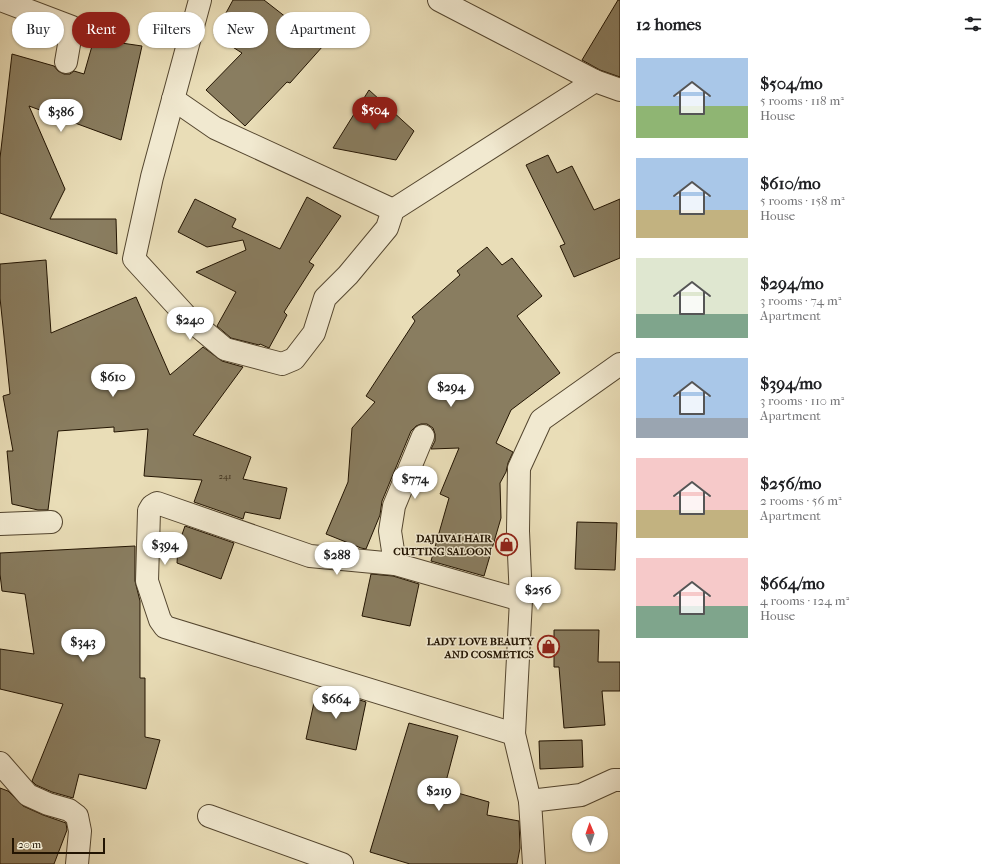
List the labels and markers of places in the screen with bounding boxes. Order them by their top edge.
pin: $504 [351,97,399,131]
pin: $386 [37,99,85,133]
pin: $240 [166,307,214,341]
pin: $610 [89,364,137,398]
pin: $294 [427,374,475,408]
pin: $774 [391,466,439,500]
shop icon: DAJUVAI HAIR CUTTING SALOON [494,531,520,557]
pin: $394 [141,532,189,566]
place label: DAJUVAI HAIR CUTTING SALOON [393,532,493,558]
pin: $288 [313,542,361,576]
pin: $256 [514,577,562,611]
pin: $343 [59,629,107,663]
shop icon: LADY LOVE BEAUTY AND COSMETICS [536,634,562,660]
place label: LADY LOVE BEAUTY AND COSMETICS [427,635,536,661]
pin: $664 [312,686,360,720]
pin: $219 [415,778,463,812]

